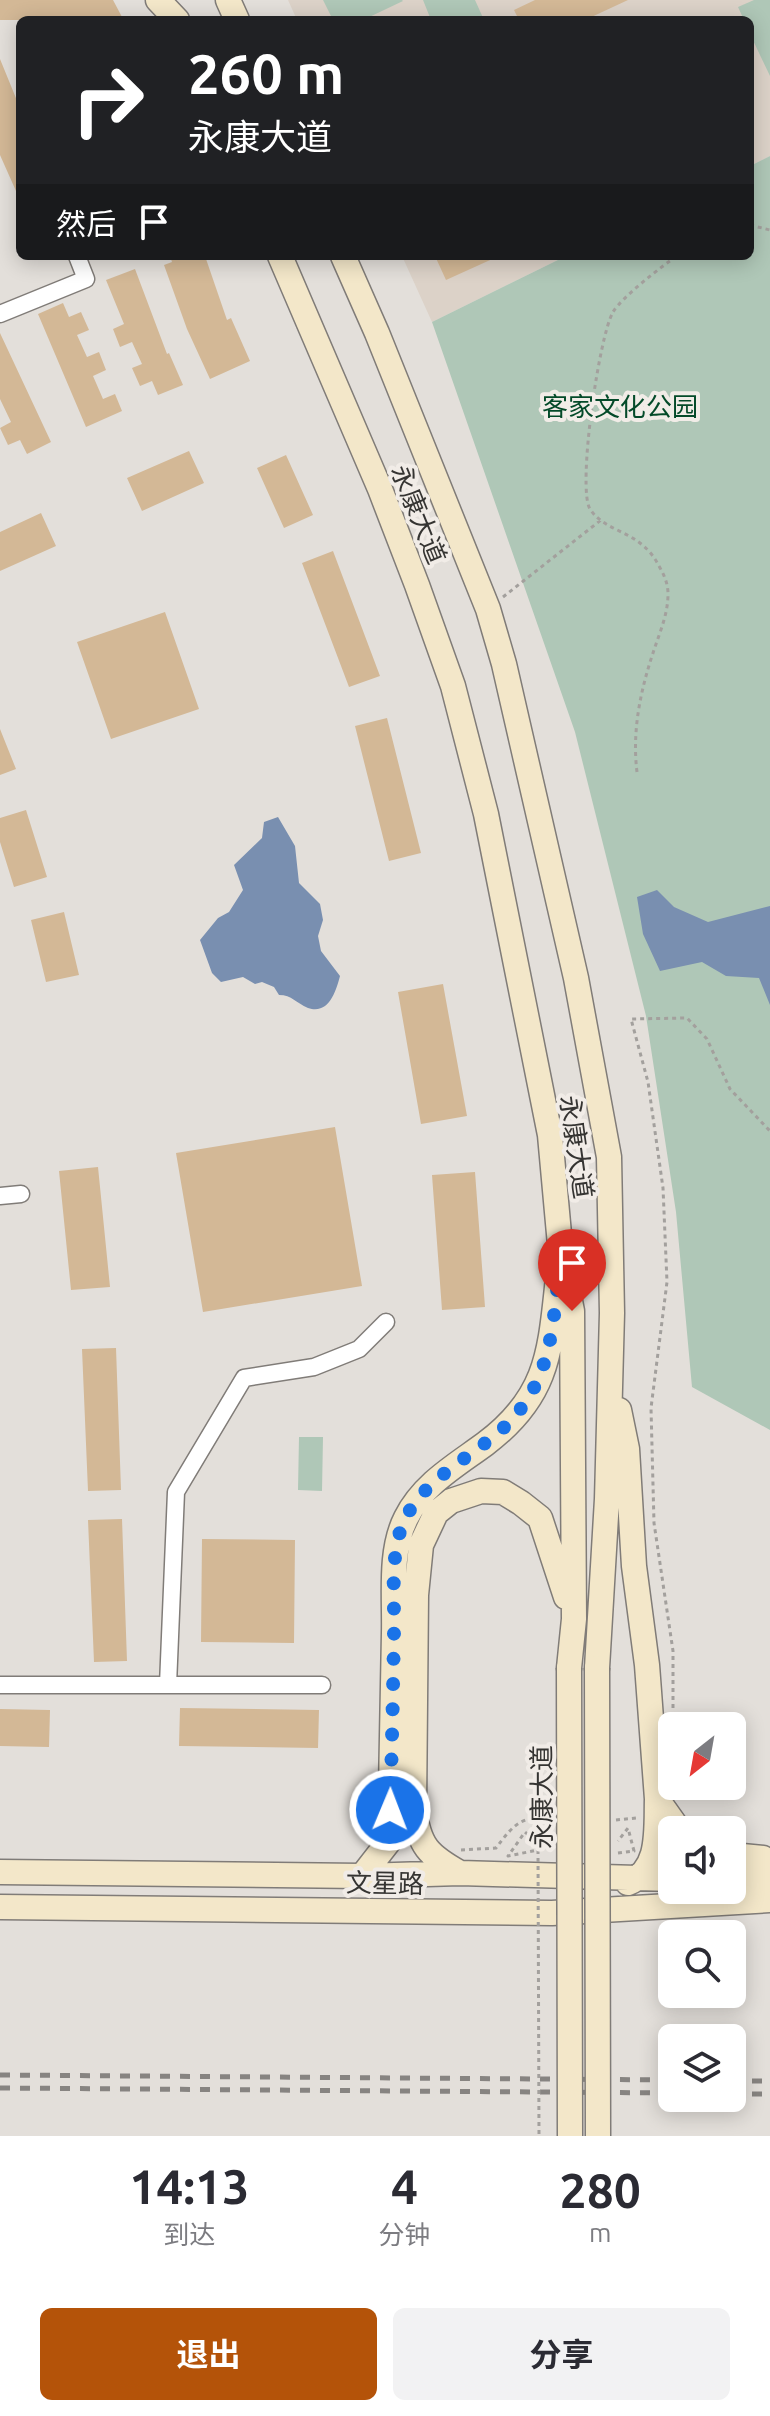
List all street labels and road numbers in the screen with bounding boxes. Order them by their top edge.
street label: 永康大道 [386,460,452,568]
street label: 永康大道 [555,1093,599,1201]
street label: 永康大道 [527,1745,556,1849]
street label: 文星路 [346,1868,424,1898]

